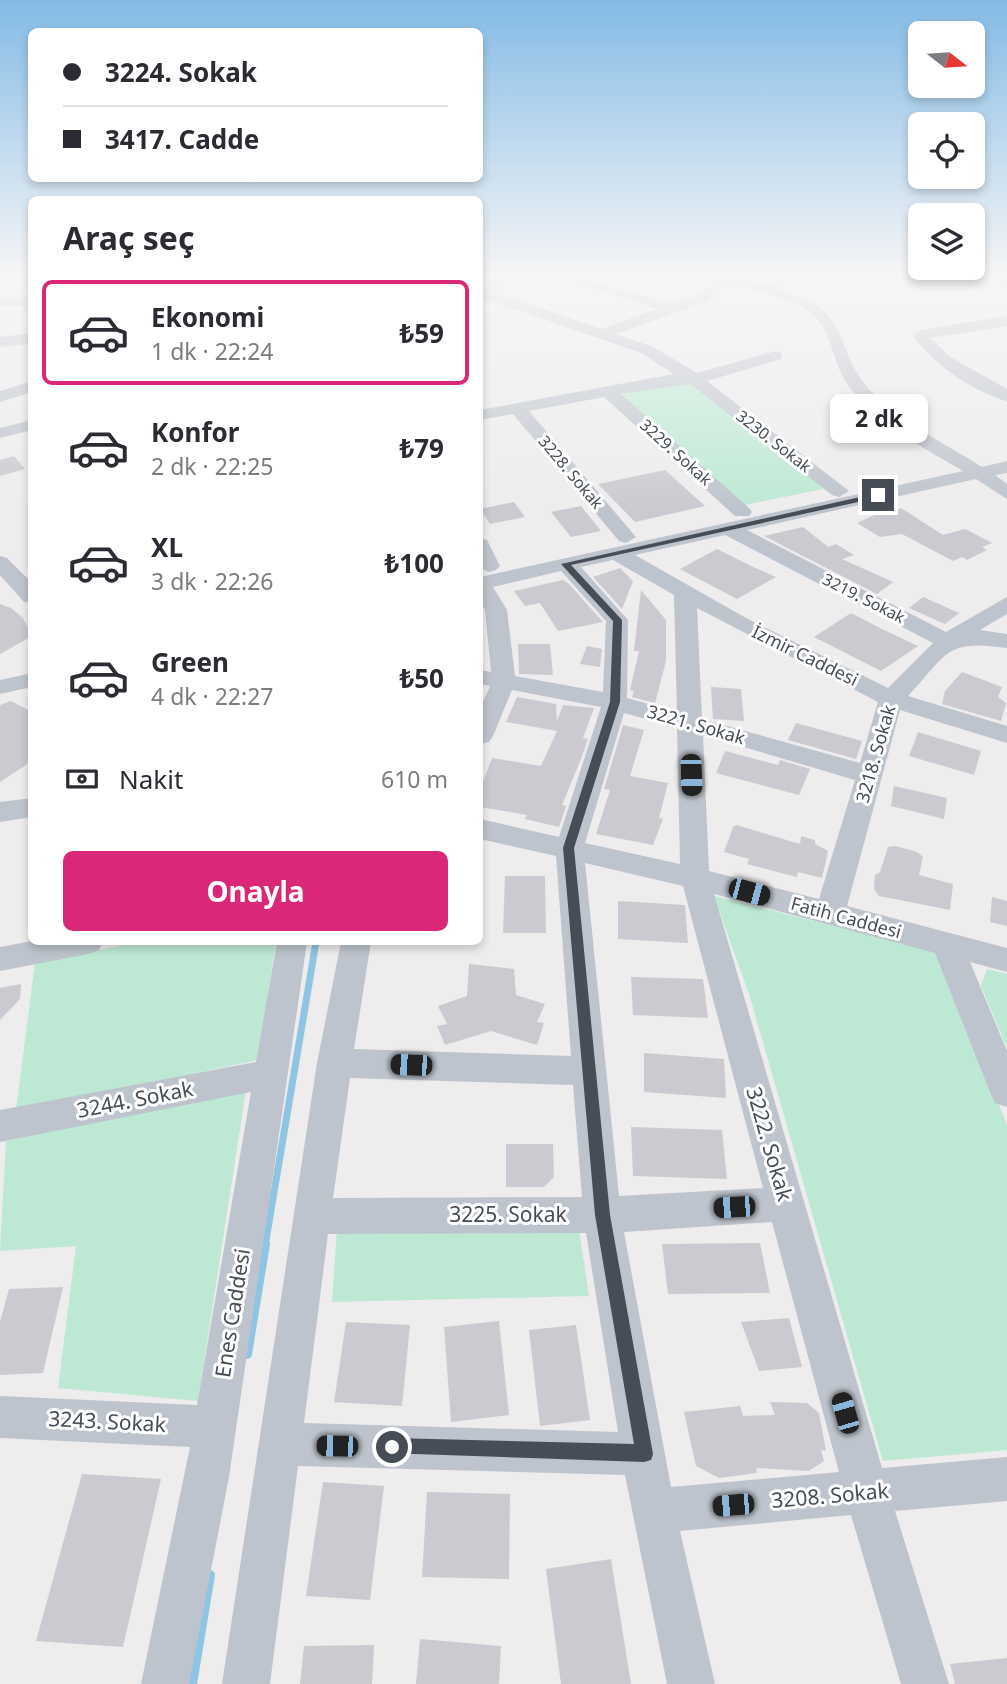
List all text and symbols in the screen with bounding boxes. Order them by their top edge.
north arrow [908,21,985,98]
map controls [908,21,985,280]
text: 3224. Sokak [105,54,257,90]
button: locate [908,112,985,189]
text: 3417. Cadde [105,121,259,157]
button: layers [908,203,985,280]
text: Araç seç [63,216,195,259]
text: Ekonomi [151,299,264,335]
icon: car [67,301,130,364]
text: ₺59 [399,315,444,351]
text: 1 dk · 22:24 [151,335,273,367]
callout: 2 dk [829,393,927,442]
text: 2 dk [855,402,903,434]
street label: 3230. Sokak [732,405,816,478]
text: Konfor [151,414,239,450]
street label: 3229. Sokak [635,414,717,490]
icon: car [67,416,130,479]
text: ₺79 [399,430,444,466]
street label: 3228. Sokak [534,431,609,514]
text: 2 dk · 22:25 [151,450,273,482]
route end [862,479,894,511]
text: XL [151,529,183,565]
icon: car [67,531,130,594]
text: ₺100 [385,545,444,581]
text: 3 dk · 22:26 [151,565,273,597]
street label: 3219. Sokak [819,568,909,628]
street label: İzmir Caddesi [748,619,862,691]
text: Green [151,644,229,680]
icon: car [67,646,130,709]
text: ₺50 [399,660,444,696]
text: 4 dk · 22:27 [151,680,273,712]
street label: 3221. Sokak [645,699,748,750]
street label: 3218. Sokak [850,702,901,805]
car [680,754,703,796]
icon: cash [63,760,101,798]
text: Nakit [119,761,183,797]
text: 610 m [381,763,448,795]
button: Onayla [63,851,448,931]
car [726,876,773,908]
street label: Fatih Caddesi [788,891,904,943]
car [390,1054,433,1076]
street label: 3244. Sokak [74,1074,196,1124]
street label: 3222. Sokak [740,1083,800,1205]
car [713,1195,756,1219]
street label: 3225. Sokak [449,1200,568,1228]
street label: Enes Caddesi [208,1246,256,1379]
car [830,1390,861,1436]
street label: 3243. Sokak [48,1404,167,1438]
route start [376,1431,408,1463]
car [316,1435,359,1457]
street label: 3208. Sokak [770,1476,890,1514]
car [712,1493,755,1517]

